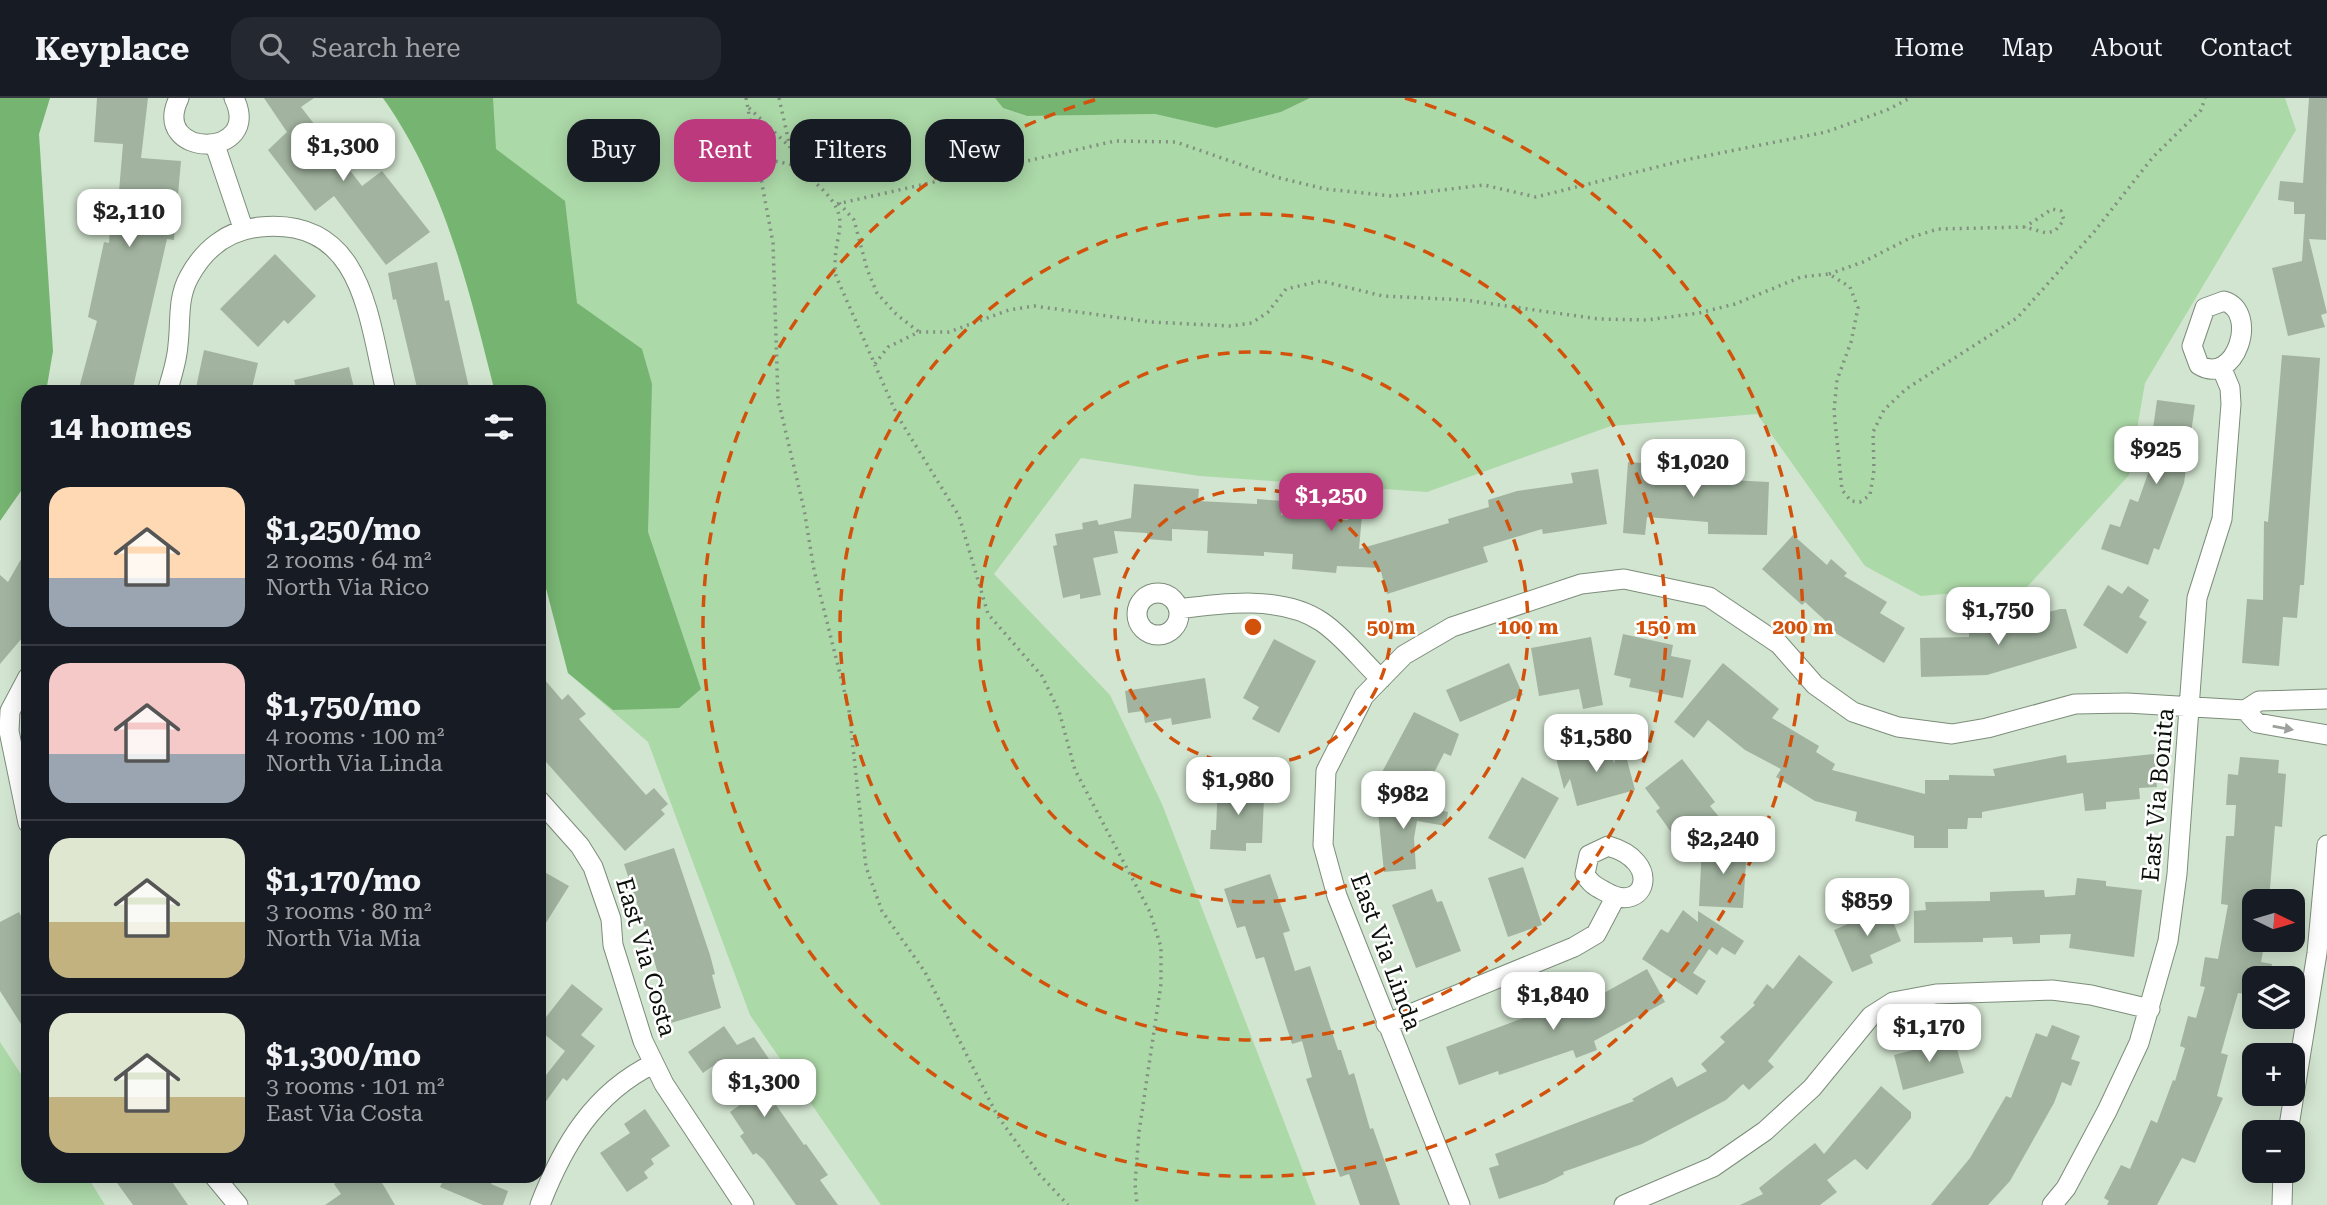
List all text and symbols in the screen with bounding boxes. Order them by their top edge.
search box [231,17,721,80]
text: Keyplace [35,29,189,68]
icon: search [255,29,293,67]
text: Search here [311,33,460,63]
text: Home [1894,34,1964,62]
text: Map [2002,34,2053,62]
text: About [2091,34,2162,62]
text: Contact [2200,34,2292,62]
chip: Buy [567,119,660,182]
chip: Rent [674,119,776,182]
chip: Filters [790,119,911,182]
chip: New [925,119,1024,182]
pin: $1,300 [286,123,400,183]
text: $1,300 [307,132,379,159]
pin: $2,110 [72,190,186,249]
text: $2,110 [93,198,165,225]
icon: filters [480,408,518,446]
text: 14 homes [49,410,192,445]
pin: $925 [2115,426,2197,486]
text: $925 [2130,435,2182,462]
pin: $1,020 [1636,440,1750,499]
text: $1,020 [1657,448,1729,475]
pin: $1,250 [1274,474,1388,533]
text: $1,250 [1295,482,1367,509]
text: $1,250/mo [266,512,421,547]
icon: home [105,515,189,599]
text: 2 rooms · 64 m² [266,547,432,574]
text: North Via Rico [266,574,429,601]
pin: $1,750 [1941,588,2055,647]
text: $1,750 [1962,596,2034,623]
centre of rings [1241,615,1265,639]
text: 50 m [1366,615,1416,639]
text: 100 m [1498,615,1558,639]
text: 150 m [1636,615,1696,639]
text: 200 m [1773,615,1833,639]
text: $1,750/mo [266,688,421,723]
icon: home [105,691,189,775]
street label: East Via Bonita [2136,707,2180,883]
pin: $1,580 [1539,714,1653,774]
text: 4 rooms · 100 m² [266,723,444,750]
text: $1,580 [1560,723,1632,750]
one-way arrow [2272,723,2294,734]
text: North Via Linda [266,750,443,777]
pin: $1,980 [1181,758,1295,817]
text: $1,980 [1202,766,1274,793]
pin: $982 [1362,772,1444,831]
text: $982 [1377,780,1429,807]
pin: $2,240 [1666,816,1780,876]
text: $2,240 [1687,825,1759,852]
text: $1,170/mo [266,863,421,898]
icon: home [105,866,189,950]
street label: East Via Linda [1345,870,1427,1034]
street label: East Via Costa [610,874,682,1040]
pin: $859 [1826,878,1908,938]
text: $859 [1841,887,1893,914]
north arrow [2242,889,2305,952]
map controls [2242,889,2305,1183]
text: 3 rooms · 80 m² [266,898,432,925]
text: North Via Mia [266,925,421,952]
button: layers [2242,966,2305,1029]
pin: $1,840 [1496,972,1610,1032]
text: $1,840 [1517,981,1589,1008]
pin: $1,170 [1872,1004,1986,1064]
text: $1,170 [1893,1013,1965,1040]
text: $1,300/mo [266,1038,421,1073]
icon: home [105,1041,189,1125]
button: + [2242,1043,2305,1106]
pin: $1,300 [707,1060,821,1119]
text: $1,300 [728,1068,800,1095]
text: 3 rooms · 101 m² [266,1073,444,1100]
text: East Via Costa [266,1100,423,1127]
button: − [2242,1120,2305,1183]

